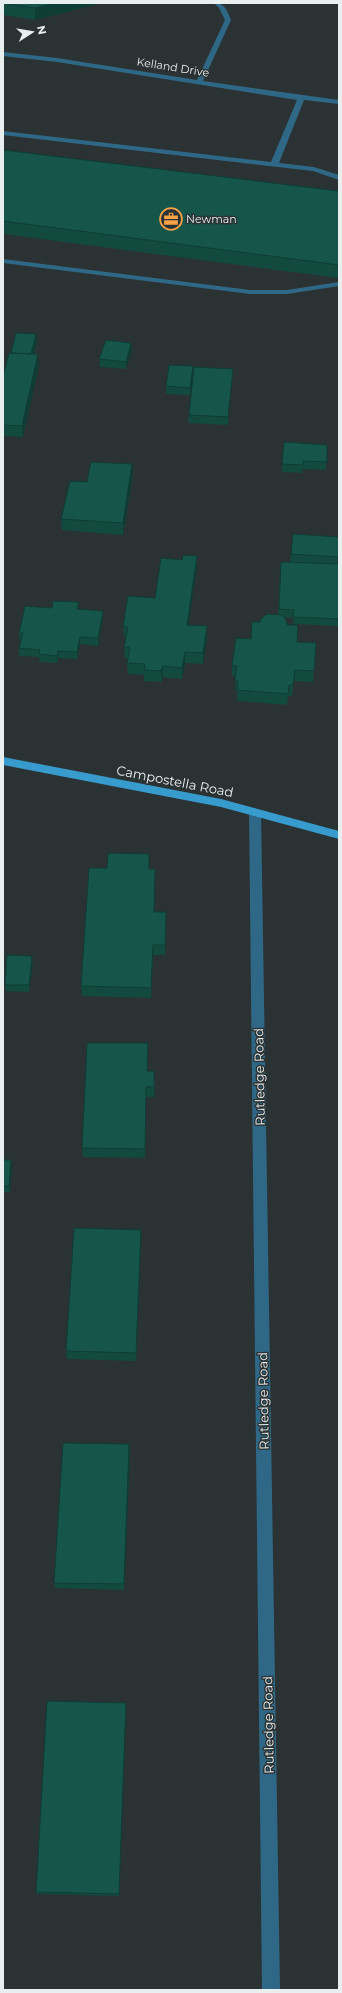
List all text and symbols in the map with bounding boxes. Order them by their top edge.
north arrow [12,12,52,52]
text: N [34,24,50,36]
street label: Kelland Drive [136,54,211,80]
office icon: Newman [158,206,184,232]
place label: Newman [186,212,237,226]
street label: Campostella Road [115,762,235,800]
street label: Rutledge Road [250,1028,268,1126]
street label: Rutledge Road [254,1352,272,1450]
street label: Rutledge Road [259,1676,277,1774]

